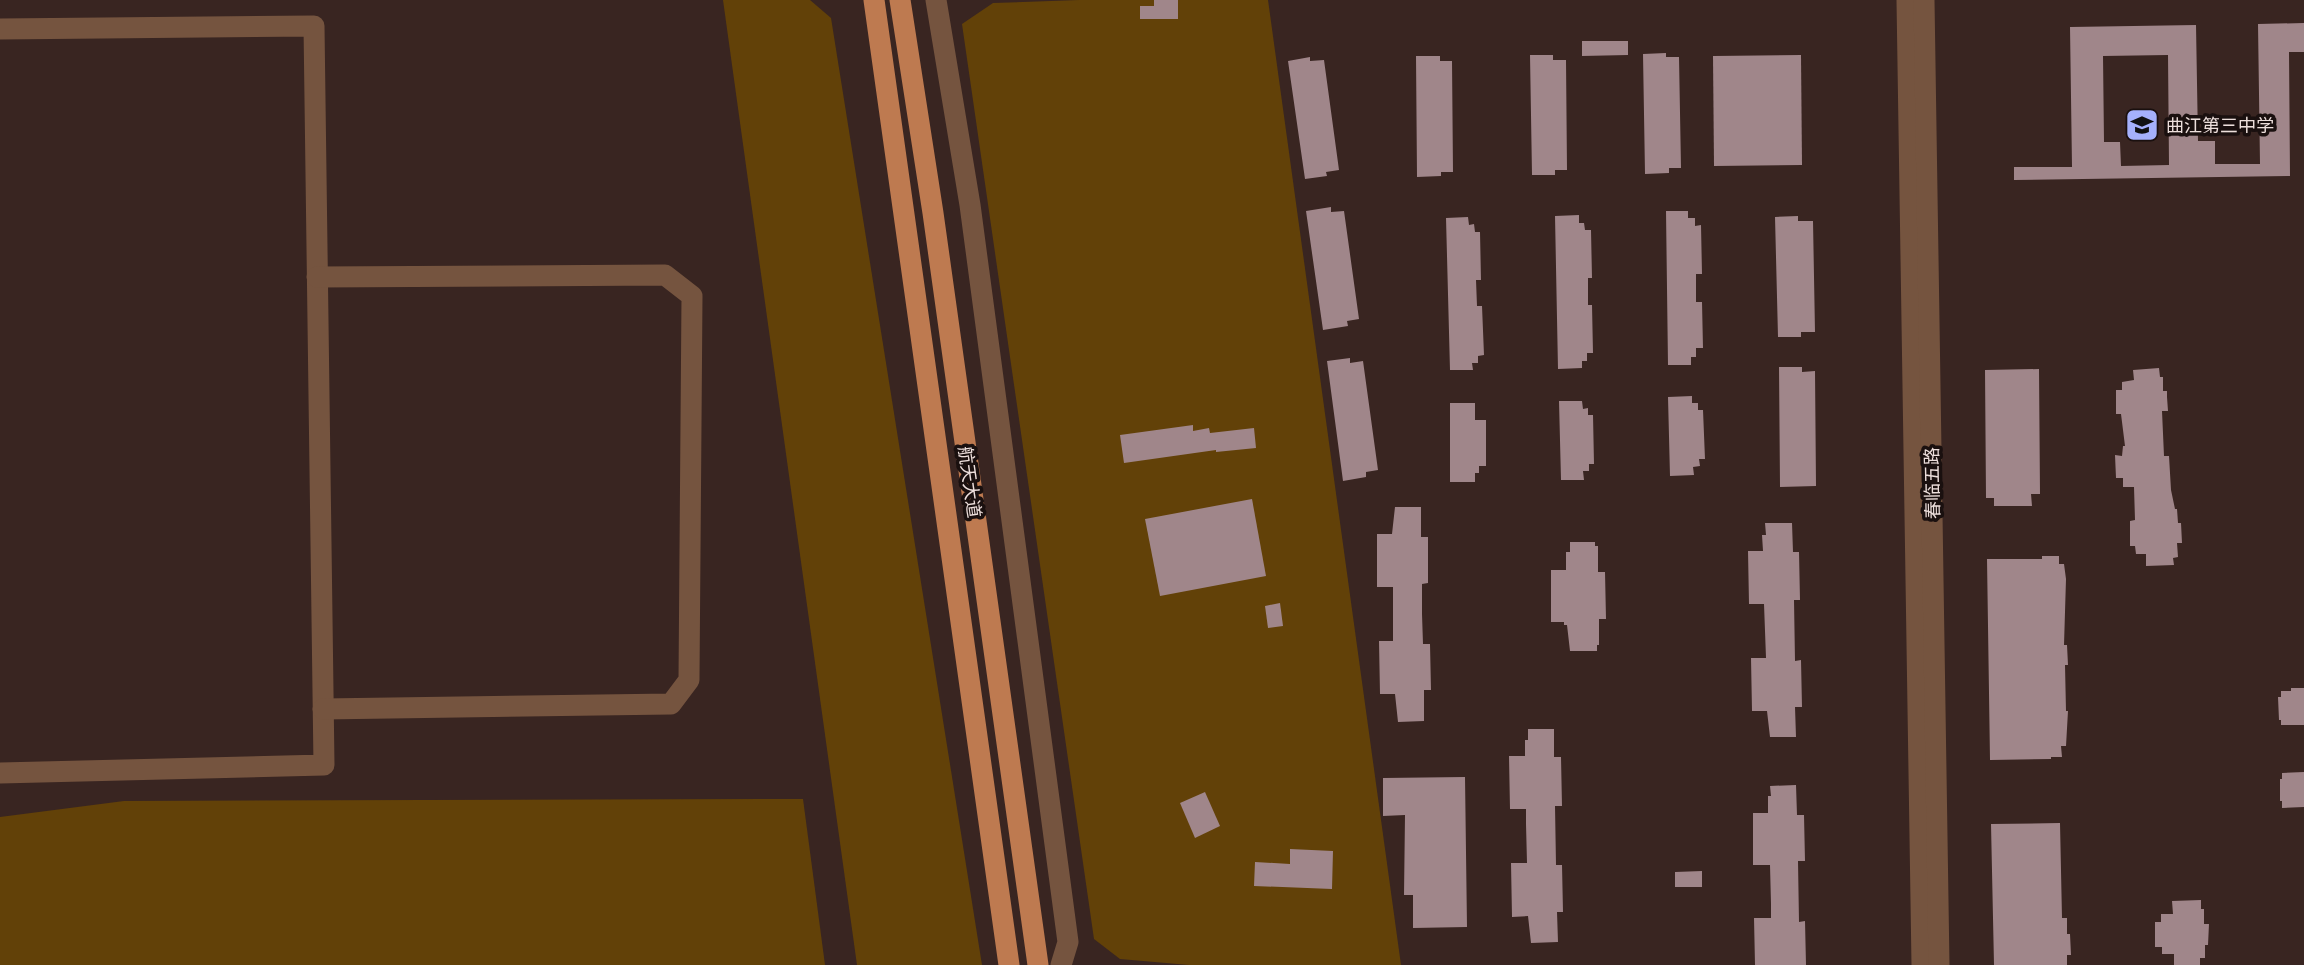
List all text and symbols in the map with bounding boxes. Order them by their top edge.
school or university icon: 曲江第三中学 [2123,106,2161,144]
place label: 曲江第三中学 [2166,114,2274,137]
street label: 航天大道 [954,445,986,519]
street label: 春临五路 [1920,447,1944,519]

